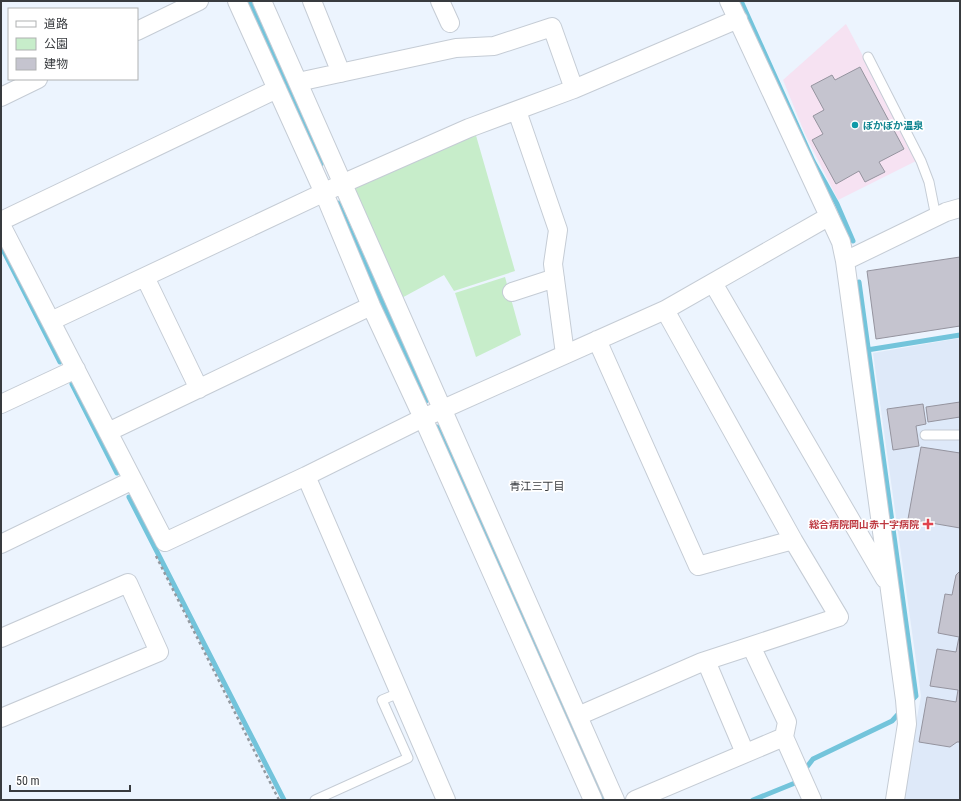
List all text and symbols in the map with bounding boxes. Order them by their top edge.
legend [8,8,138,80]
text: 道路 [44,17,68,31]
text: 公園 [44,37,68,51]
text: 建物 [44,57,68,71]
marker: ぽかぽか温泉 [850,120,860,130]
place label: ぽかぽか温泉 [863,120,924,131]
district label: 青江三丁目 [510,480,565,493]
marker: 総合病院岡山赤十字病院 [922,518,934,530]
place label: 総合病院岡山赤十字病院 [809,519,919,530]
scale bar [10,767,130,793]
text: 50 m [16,774,40,788]

